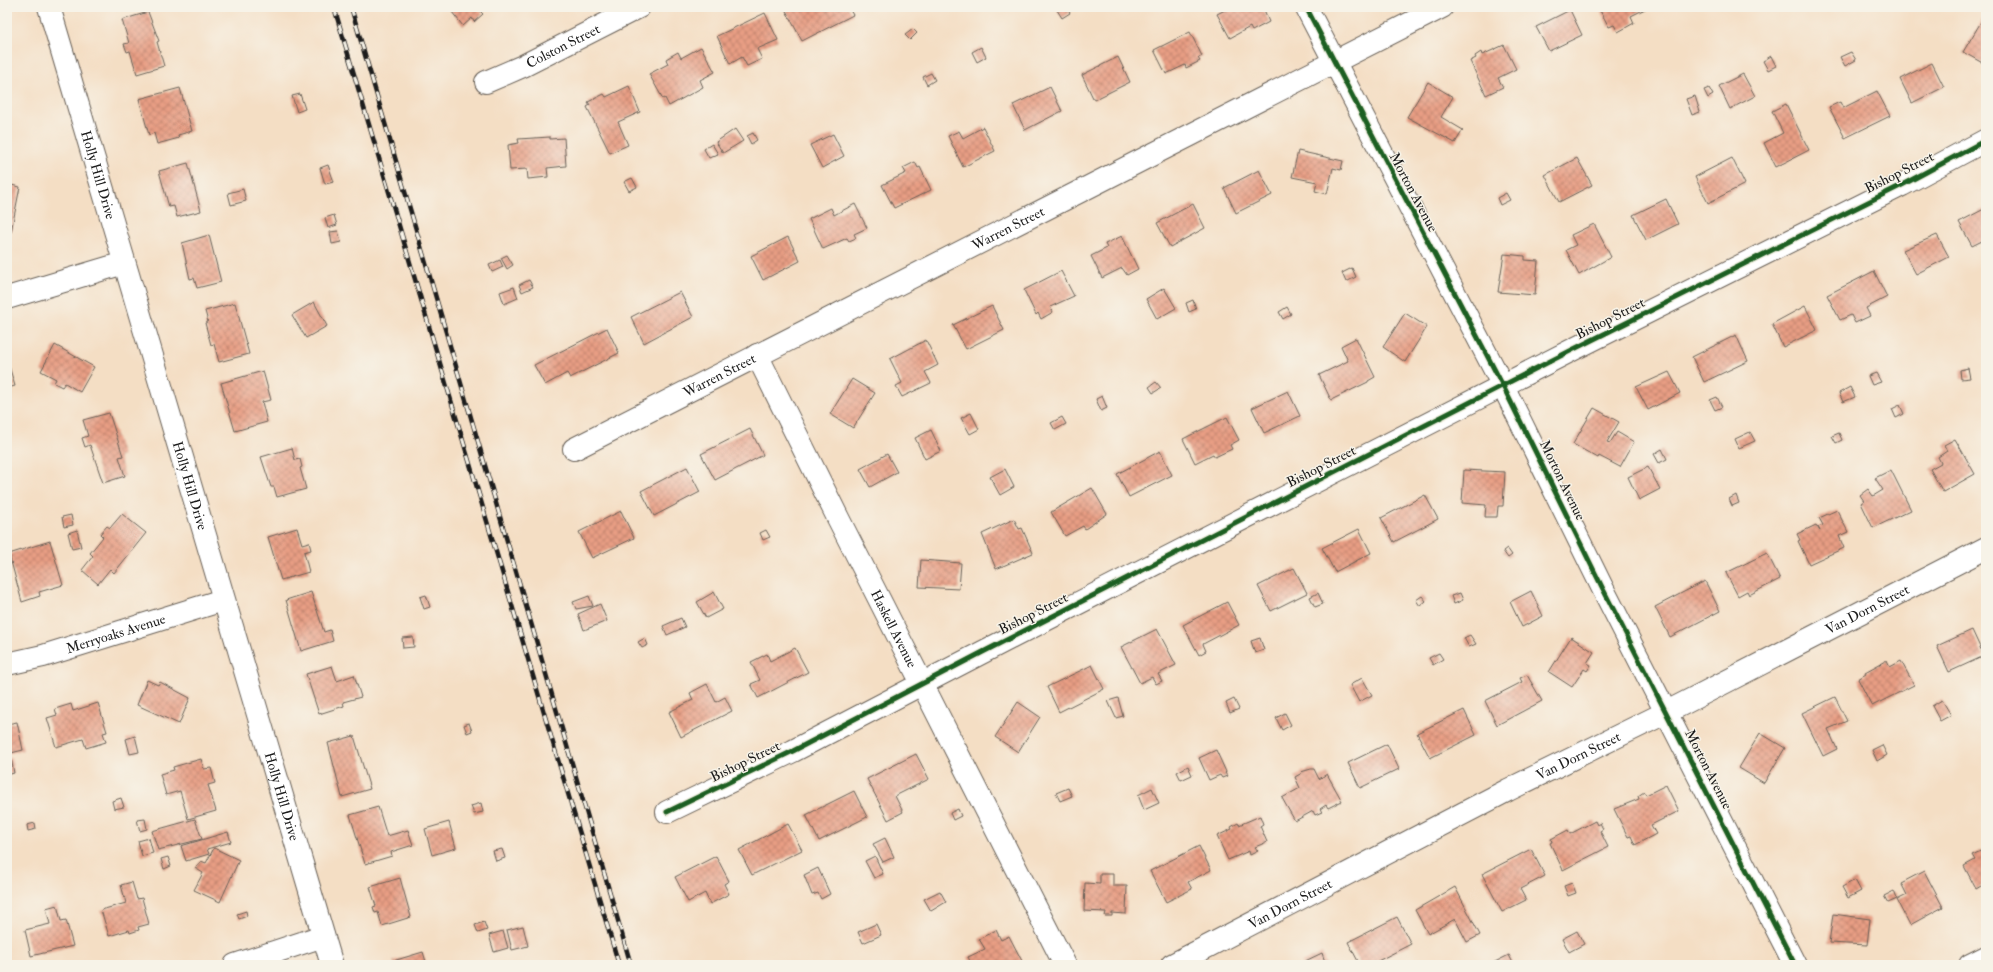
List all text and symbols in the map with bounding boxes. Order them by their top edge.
street label: Colston Street [523,20,603,72]
street label: Holly Hill Drive [77,129,119,221]
street label: Bishop Street [1862,148,1938,198]
street label: Morton Avenue [1386,150,1442,235]
street label: Warren Street [968,203,1048,254]
street label: Bishop Street [1573,294,1649,344]
street label: Warren Street [680,350,759,401]
street label: Morton Avenue [1536,437,1589,523]
street label: Holly Hill Drive [169,439,211,532]
street label: Bishop Street [1284,442,1360,492]
street label: Van Dorn Street [1823,581,1913,638]
street label: Haskell Avenue [867,587,921,671]
street label: Bishop Street [996,589,1072,639]
street label: Merryoaks Avenue [64,610,168,657]
street label: Morton Avenue [1681,727,1736,812]
street label: Van Dorn Street [1533,728,1624,784]
street label: Bishop Street [708,737,784,787]
street label: Holly Hill Drive [261,750,303,843]
street label: Van Dorn Street [1245,875,1335,933]

